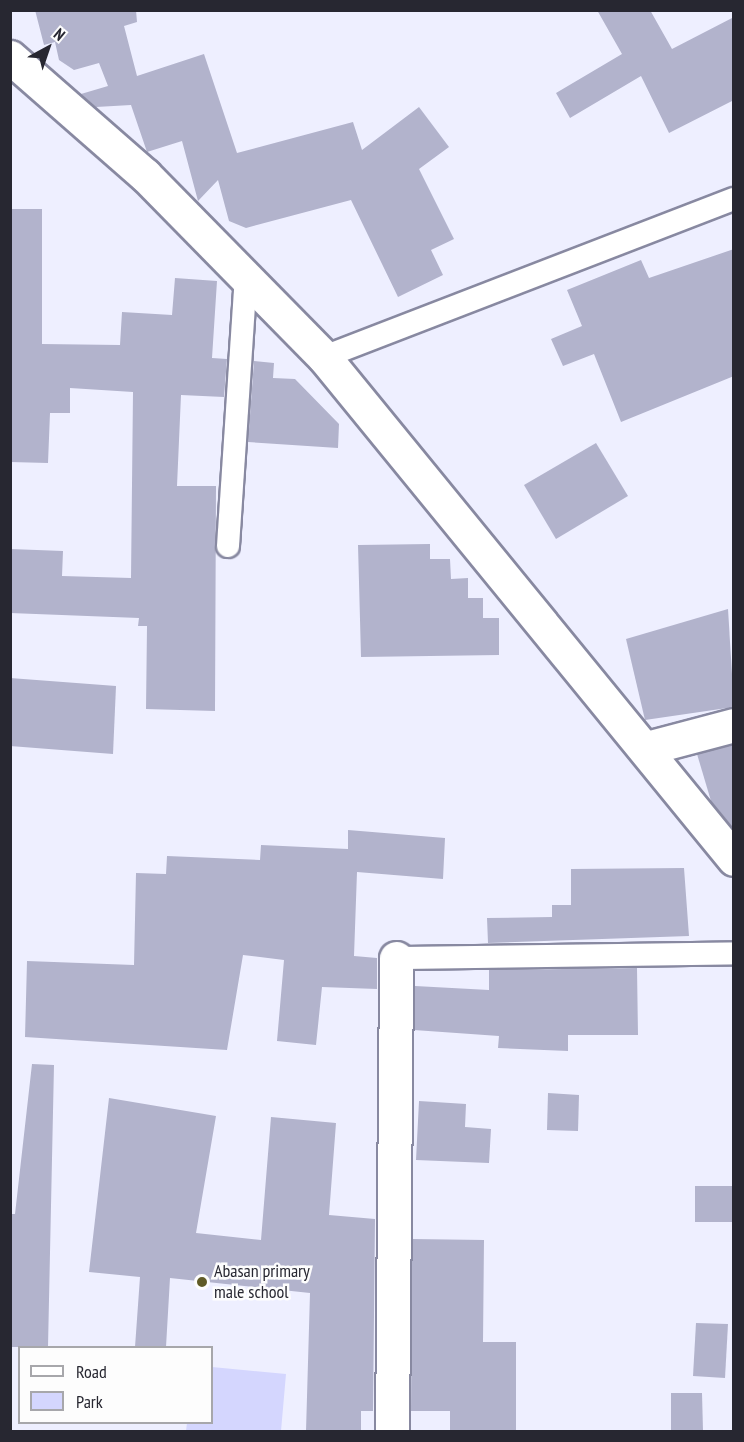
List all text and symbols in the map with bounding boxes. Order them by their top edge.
north arrow [18,18,78,78]
text: N [50,24,69,45]
place label: Abasan primary male school [214,1261,310,1304]
marker: Abasan primary male school [195,1275,209,1289]
legend [18,1346,213,1424]
text: Road [76,1360,107,1383]
text: Park [76,1390,103,1413]

